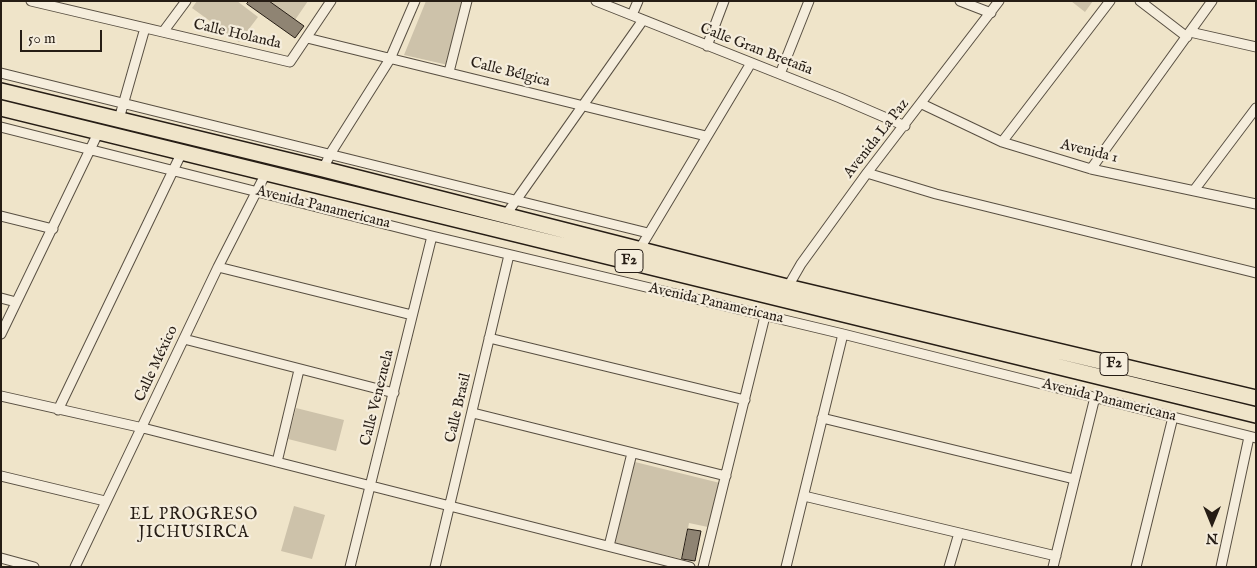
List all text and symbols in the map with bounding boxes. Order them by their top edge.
street label: Calle Holanda [191,16,283,54]
scale bar [22,20,105,52]
street label: Calle Gran Bretaña [697,20,815,80]
text: 50 m [28,29,56,48]
street label: Calle Bélgica [468,54,552,92]
street label: Avenida La Paz [841,96,913,182]
street label: Avenida 1 [1058,136,1120,168]
street label: Avenida Panamericana [254,183,392,233]
road number: F2 [615,250,643,272]
street label: Avenida Panamericana [647,280,785,328]
street label: Calle México [131,323,183,405]
street label: Calle Venezuela [357,348,399,448]
road number: F2 [1100,352,1128,376]
street label: Calle Brasil [442,371,476,445]
street label: Avenida Panamericana [1040,376,1178,426]
north arrow [1187,498,1237,548]
district label: EL PROGRESO JICHUSIRCA [128,506,260,544]
text: N [1206,529,1218,547]

